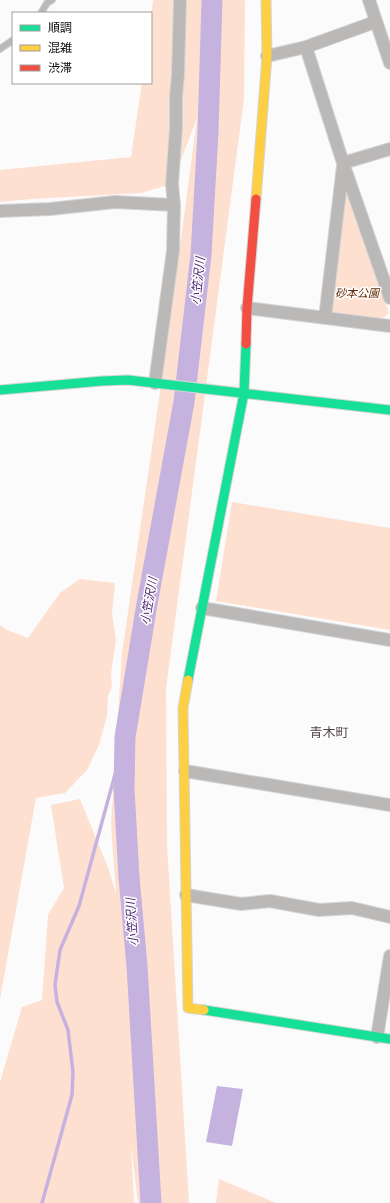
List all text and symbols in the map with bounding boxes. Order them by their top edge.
legend [12,12,152,84]
text: 順調 [48,21,72,35]
text: 混雑 [48,41,72,55]
text: 渋滞 [48,61,72,75]
water label: 小笠沢川 [189,254,208,306]
park label: 砂本公園 [335,287,381,299]
water label: 小笠沢川 [138,574,160,626]
district label: 青木町 [309,725,349,740]
water label: 小笠沢川 [123,896,141,946]

